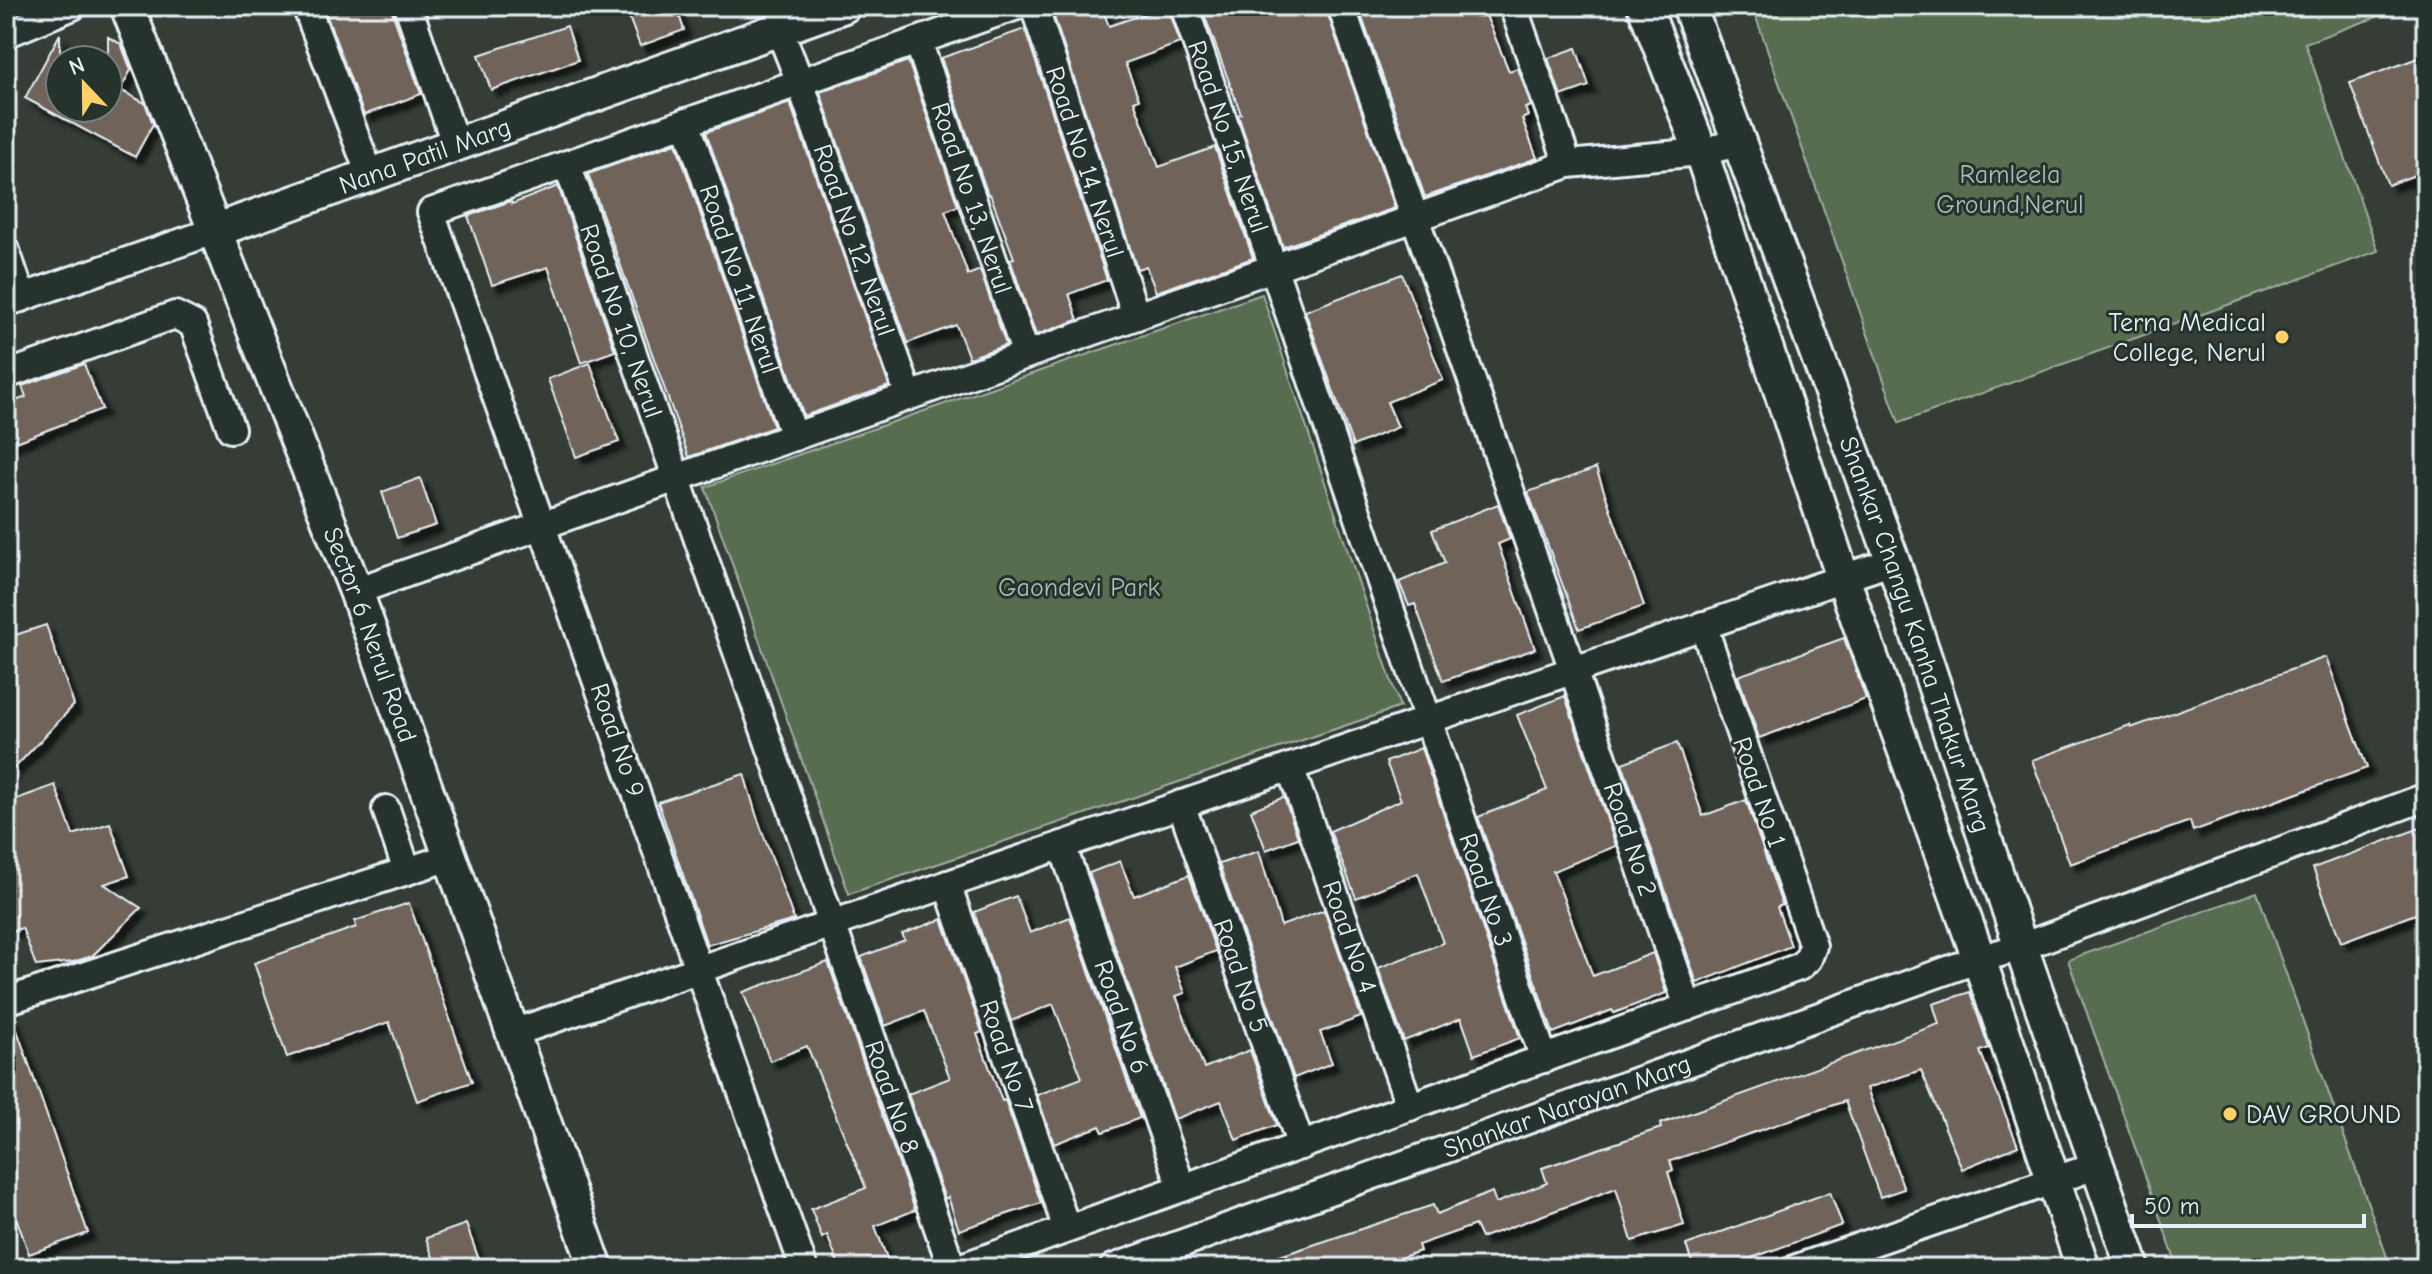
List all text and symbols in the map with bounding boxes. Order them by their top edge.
street label: Road No 15, Nerul [1181,37,1274,237]
north arrow [44,44,124,124]
text: N [65,52,88,81]
street label: Road No 14, Nerul [1039,63,1130,262]
street label: Road No 13, Nerul [924,99,1018,298]
street label: Nana Patil Marg [335,112,515,201]
street label: Road No 12, Nerul [807,140,901,340]
park label: Ramleela Ground,Nerul [1936,160,2084,220]
street label: Road No 11, Nerul [693,181,785,378]
street label: Road No 10, Nerul [573,220,668,422]
place label: Terna Medical College, Nerul [2109,308,2266,368]
marker: Terna Medical College, Nerul [2273,328,2291,346]
street label: Shankar Changu Kanha Thakur Marg [1833,433,1996,837]
street label: Sector 6 Nerul Road [317,523,422,746]
park label: Gaondevi Park [998,573,1161,603]
street label: Road No 9 [584,680,650,801]
street label: Road No 1 [1726,733,1792,851]
street label: Road No 2 [1596,779,1663,900]
street label: Road No 3 [1452,830,1518,951]
street label: Road No 4 [1315,877,1383,997]
street label: Road No 5 [1207,915,1274,1037]
street label: Road No 6 [1087,956,1155,1078]
street label: Road No 7 [973,996,1039,1116]
street label: Road No 8 [858,1037,925,1158]
street label: Shankar Narayan Marg [1440,1049,1695,1165]
place label: DAV GROUND [2246,1100,2401,1130]
marker: DAV GROUND [2221,1105,2239,1123]
scale bar [2132,1178,2364,1228]
text: 50 m [2144,1192,2200,1220]

